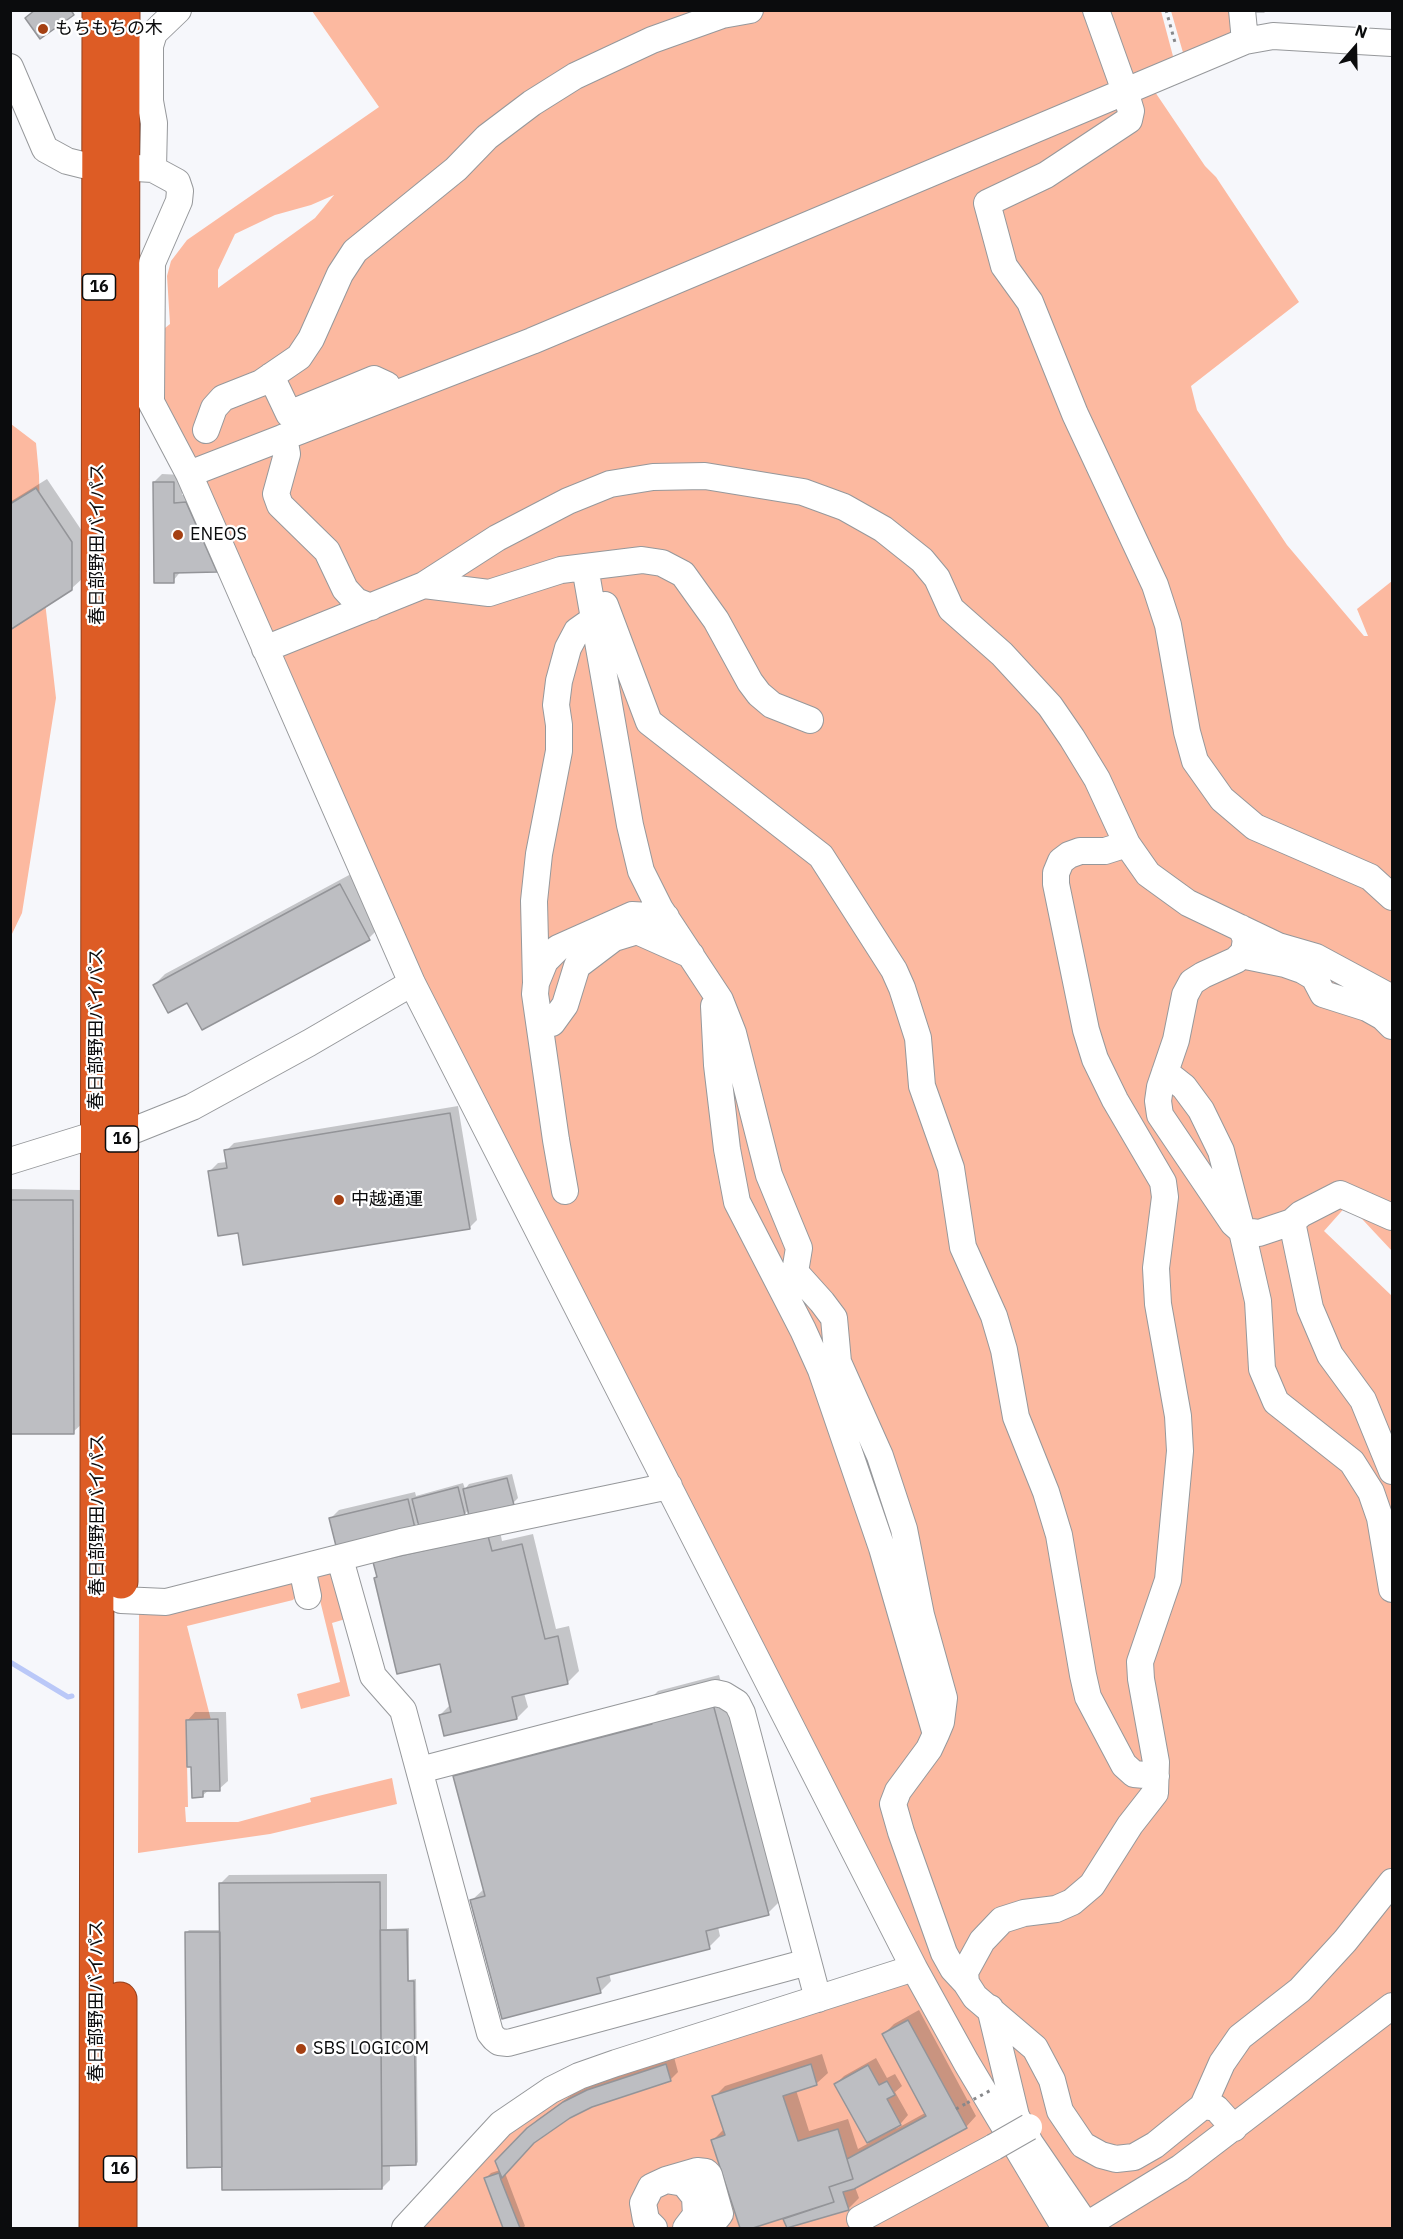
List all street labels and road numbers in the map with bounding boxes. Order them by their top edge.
road number: 16 [82,274,116,300]
street label: 春日部野田バイパス [87,463,109,625]
street label: 春日部野田バイパス [86,948,108,1110]
road number: 16 [106,1126,138,1152]
street label: 春日部野田バイパス [87,1434,109,1596]
street label: 春日部野田バイパス [86,1920,108,2082]
road number: 16 [104,2156,136,2182]

